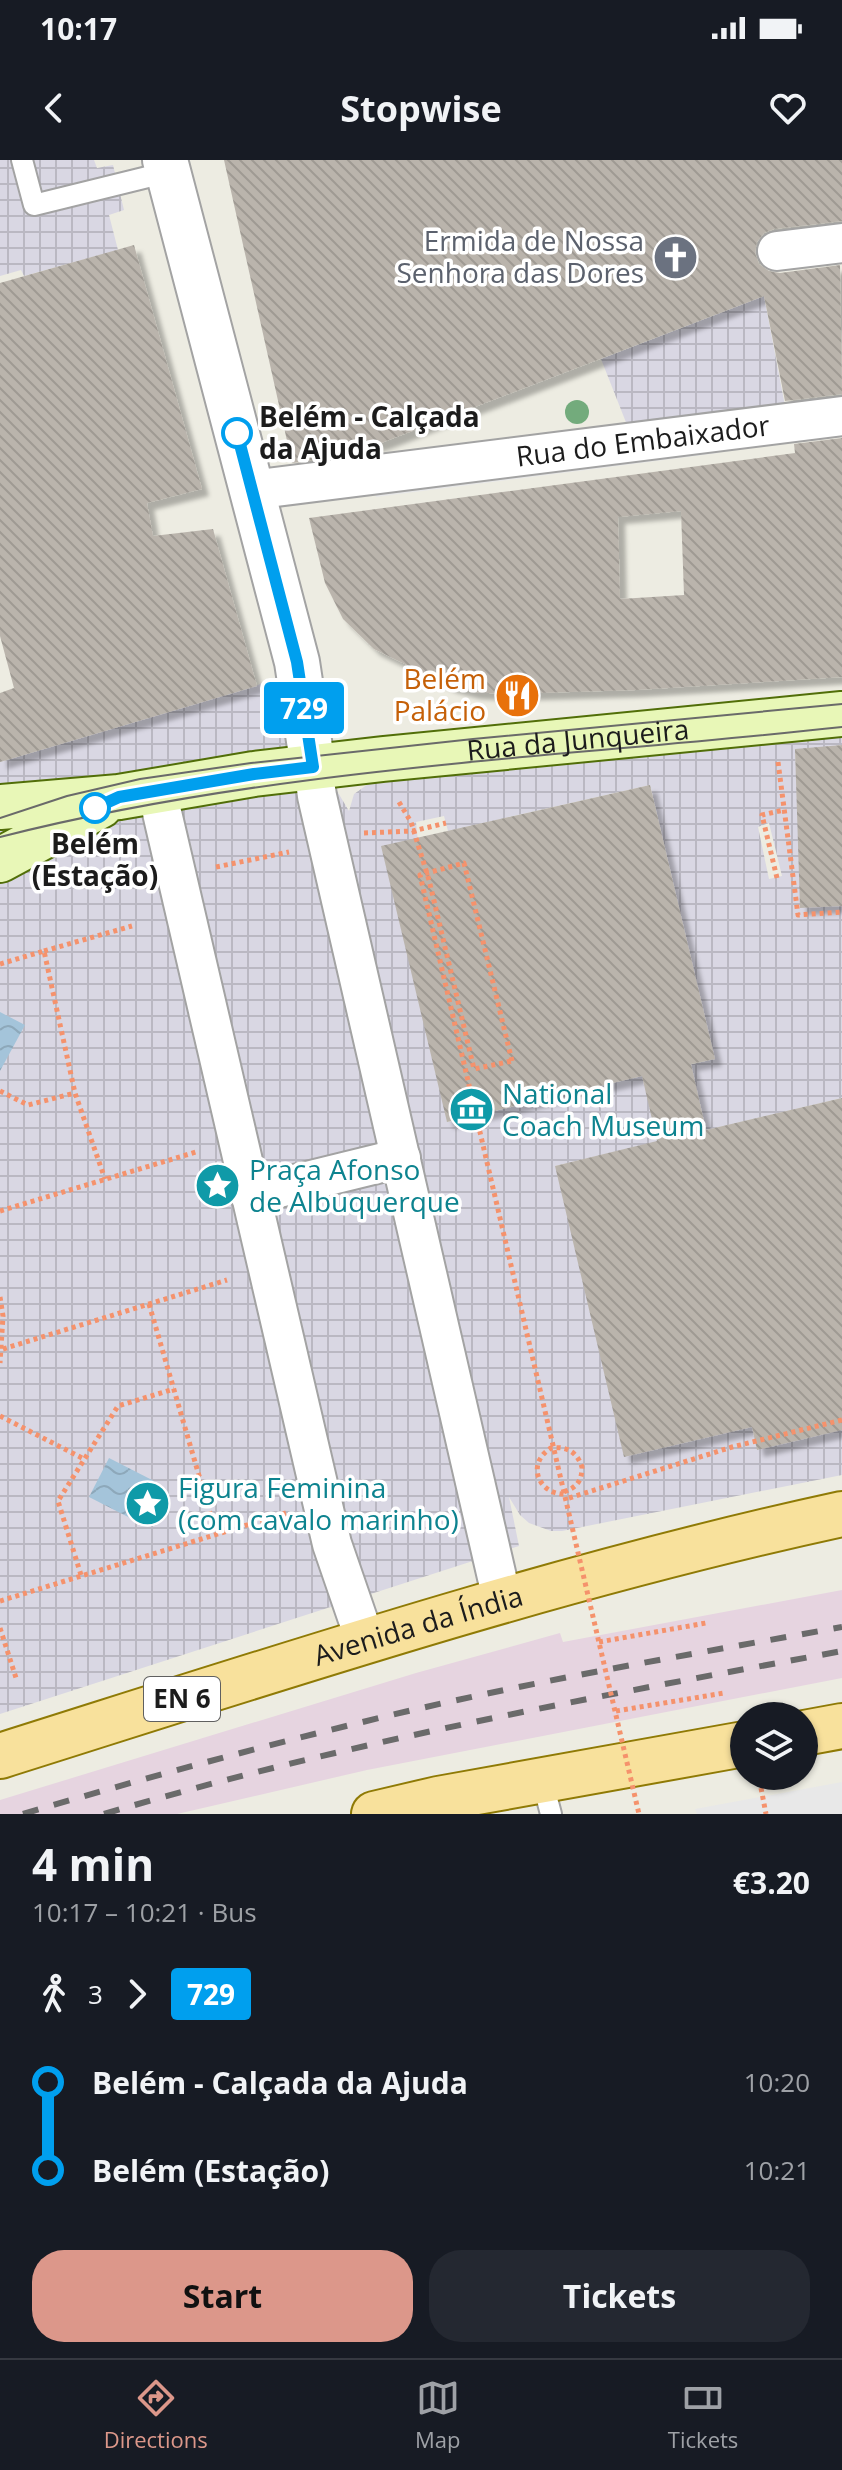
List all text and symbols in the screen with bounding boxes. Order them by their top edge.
text: 10:17 [40,8,117,49]
text: Stopwise [340,84,502,133]
icon: back [32,86,76,130]
icon: heart [766,86,810,130]
place label: Ermida de Nossa Senhora das Dores [396,221,644,291]
church icon: Ermida de Nossa Senhora das Dores [651,233,699,281]
place label: Belém - Calçada da Ajuda [259,397,480,467]
street label: Rua do Embaixador [514,405,772,475]
marker: Belém - Calçada da Ajuda [222,418,252,448]
place label: Belém Palácio [394,659,486,729]
restaurant icon: Belém Palácio [493,671,541,719]
line badge: 729 [258,682,350,734]
text: 729 [280,689,328,727]
street label: Rua da Junqueira [465,709,691,769]
marker: Belém (Estação) [80,793,110,823]
place label: Belém (Estação) [32,824,158,894]
place label: National Coach Museum [502,1074,704,1144]
museum icon: National Coach Museum [447,1086,495,1134]
place label: Praça Afonso de Albuquerque [249,1150,460,1220]
place icon: Praça Afonso de Albuquerque [194,1162,242,1210]
place label: Figura Feminina (com cavalo marinho) [178,1468,459,1538]
place icon: Figura Feminina (com cavalo marinho) [123,1480,171,1528]
street label: Avenida da Índia [309,1576,527,1674]
road number: EN 6 [144,1677,220,1721]
map controls [730,1702,818,1790]
button: layers [730,1702,818,1790]
text: 4 min [32,1834,154,1894]
text: €3.20 [733,1862,810,1903]
text: 10:17 – 10:21 · Bus [32,1894,257,1930]
icon: walk [32,1972,76,2016]
icon: forward [115,1972,159,2016]
text: 729 [187,1975,235,2013]
text: 3 [88,1976,103,2012]
text: Belém - Calçada da Ajuda [92,2062,468,2103]
text: 10:20 [744,2064,810,2100]
text: Belém (Estação) [92,2150,329,2191]
text: 10:21 [744,2152,810,2188]
button: Start [32,2250,413,2342]
button: Tickets [429,2250,810,2342]
tab: Directions [104,2376,208,2454]
tab: Map [415,2376,461,2454]
tab: Tickets [668,2376,738,2454]

